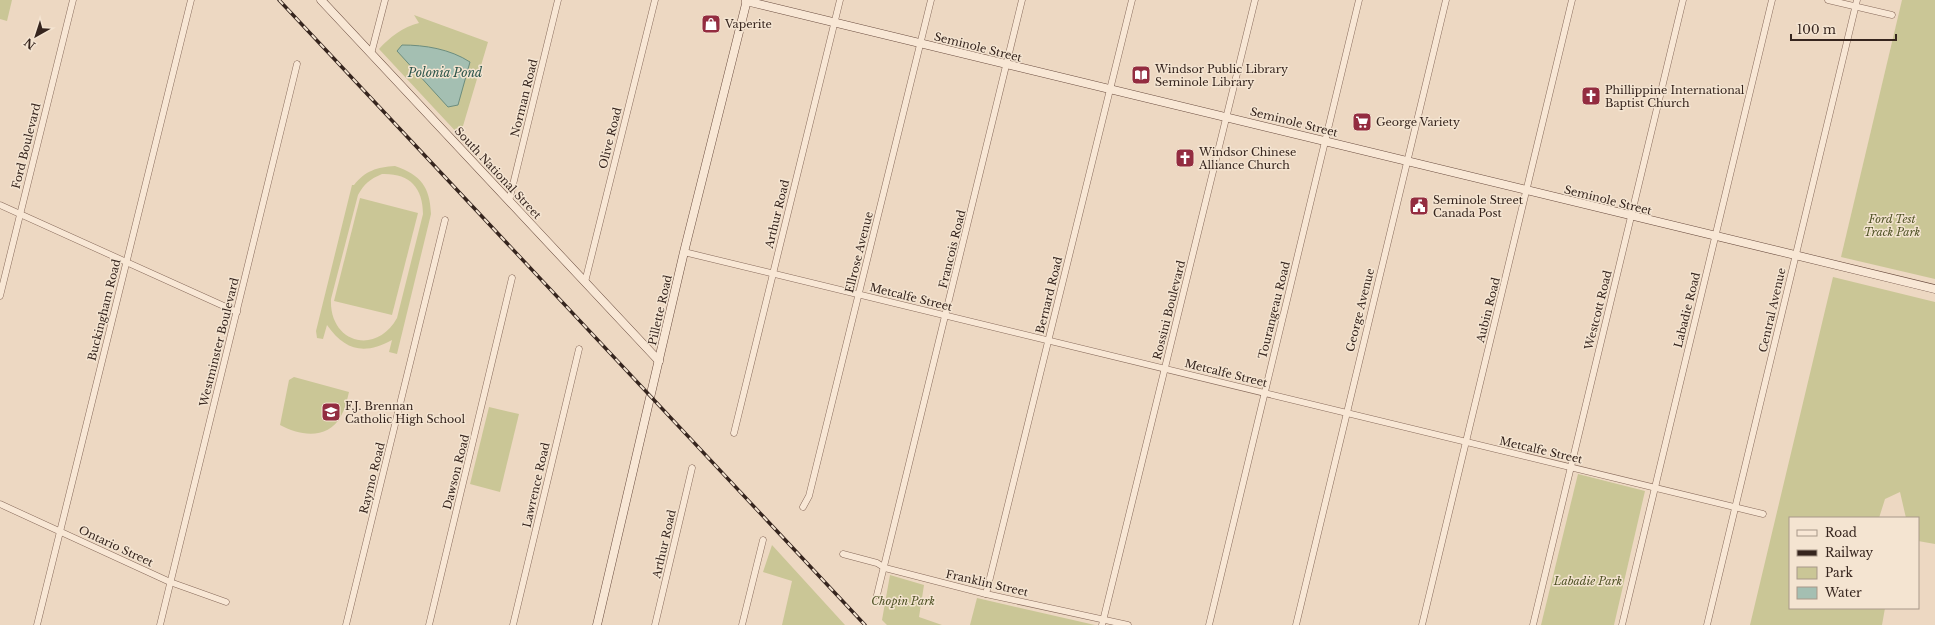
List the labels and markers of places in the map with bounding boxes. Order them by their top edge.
shop icon: Vaperite [700,13,722,35]
place label: Vaperite [724,17,772,31]
place label: Windsor Public Library Seminole Library [1154,62,1288,89]
library icon: Windsor Public Library Seminole Library [1130,64,1152,86]
place label: Phillippine International Baptist Church [1605,83,1745,110]
church icon: Phillippine International Baptist Church [1580,85,1602,107]
supermarket icon: George Variety [1351,111,1373,133]
place label: George Variety [1376,115,1460,129]
place label: Windsor Chinese Alliance Church [1198,145,1296,172]
church icon: Windsor Chinese Alliance Church [1174,147,1196,169]
place label: Seminole Street Canada Post [1433,193,1524,220]
public building icon: Seminole Street Canada Post [1408,195,1430,217]
place label: F.J. Brennan Catholic High School [345,399,465,426]
school or university icon: F.J. Brennan Catholic High School [320,401,342,423]

